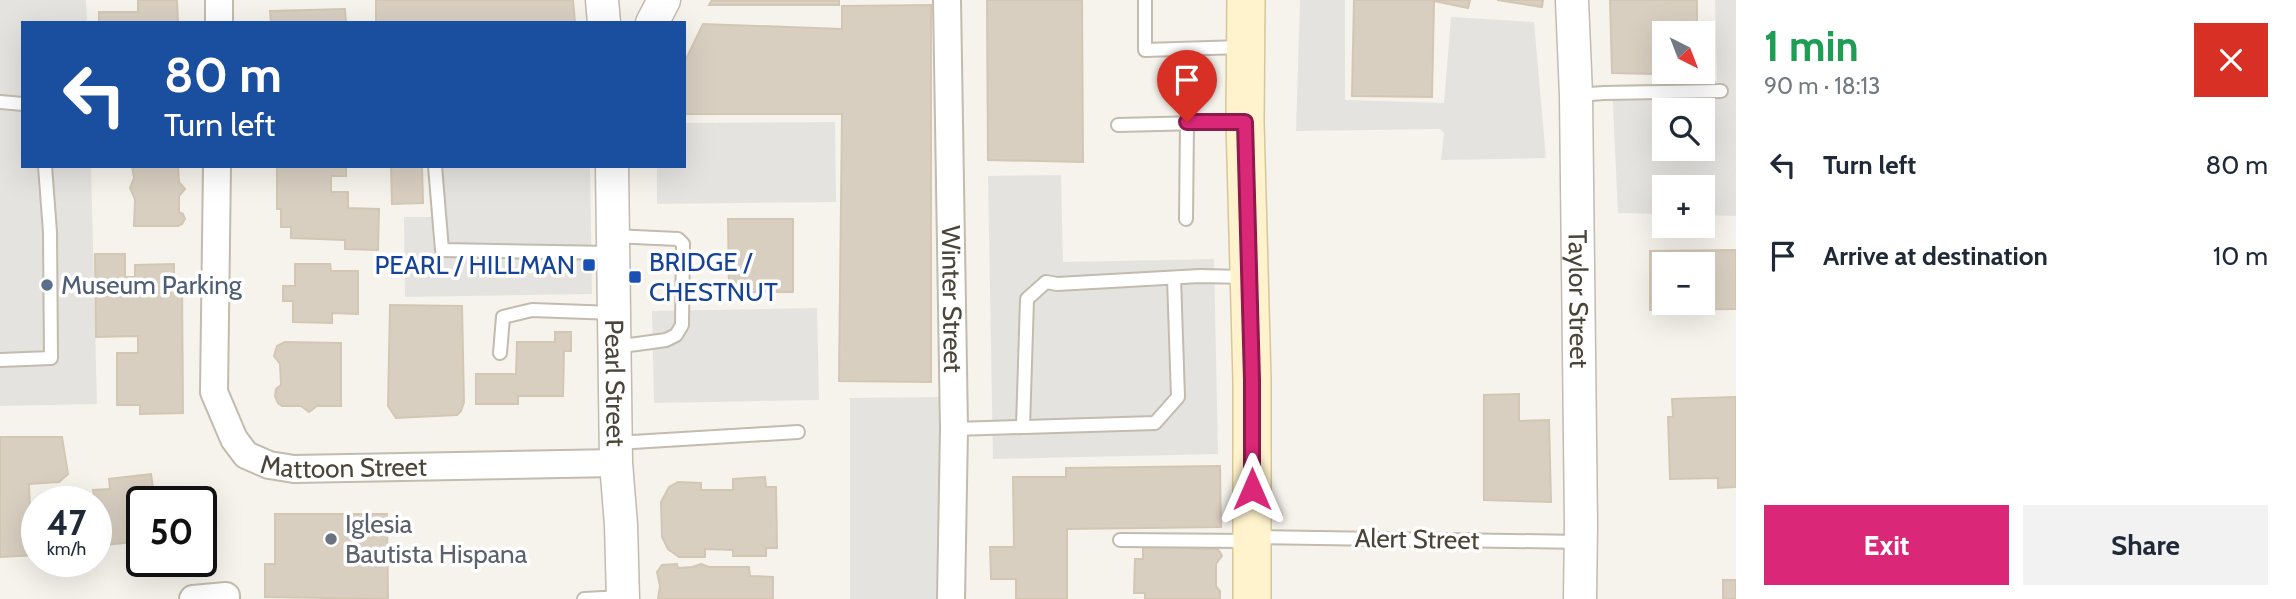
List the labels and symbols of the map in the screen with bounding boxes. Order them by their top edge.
north arrow [1652,21,1715,84]
pin [1157,50,1217,122]
street label: Winter Street [935,225,969,373]
street label: Taylor Street [1562,229,1595,369]
place label: BRIDGE / CHESTNUT [649,246,778,308]
place label: PEARL / HILLMAN [374,249,575,281]
marker: PEARL / HILLMAN [581,257,597,273]
place label: Museum Parking [61,269,243,301]
marker: BRIDGE / CHESTNUT [627,269,643,285]
marker: Museum Parking [39,277,55,293]
street label: Pearl Street [598,319,632,447]
street label: Mattoon Street [258,448,427,485]
position arrow [1215,452,1289,526]
speed limit sign: 50 [126,486,217,577]
place label: Iglesia Bautista Hispana [345,508,528,570]
street label: Alert Street [1354,522,1480,556]
marker: Iglesia Bautista Hispana [323,531,339,547]

